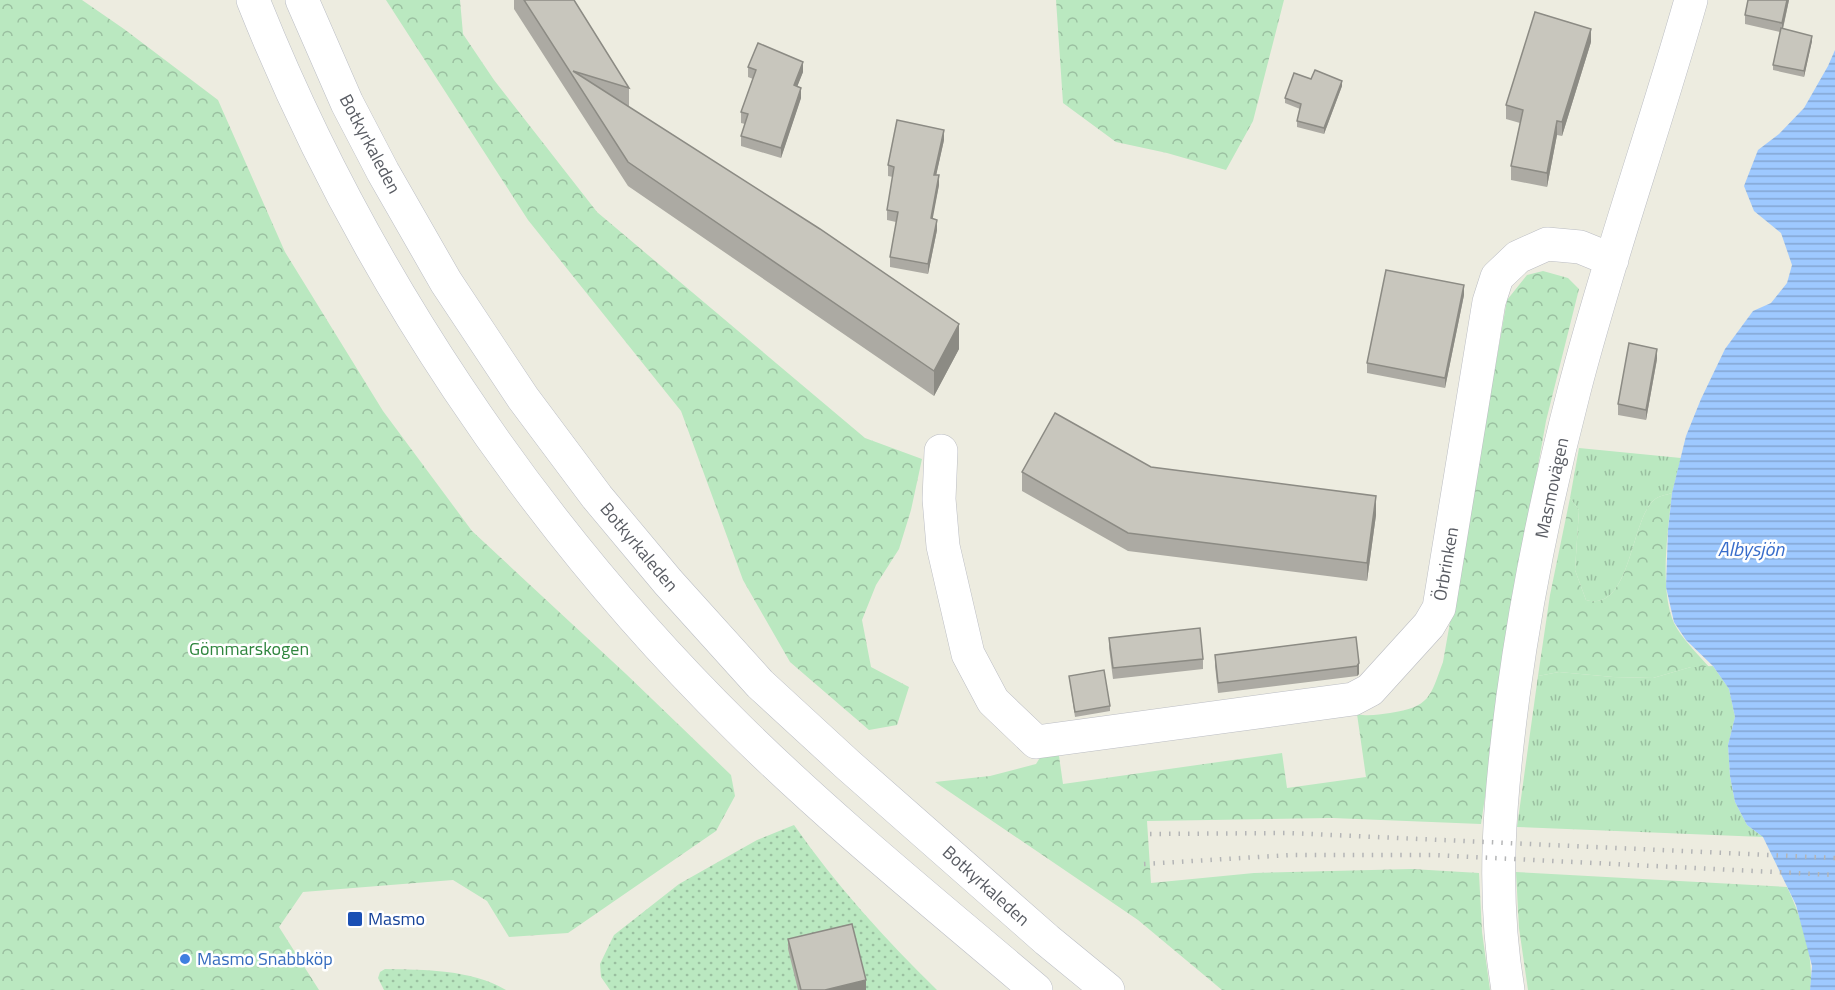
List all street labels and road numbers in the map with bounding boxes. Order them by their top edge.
street label: Botkyrkaleden [333,89,408,198]
street label: Masmovägen [1528,435,1575,541]
street label: Botkyrkaleden [594,496,685,597]
street label: Örbrinken [1426,525,1465,603]
street label: Botkyrkaleden [937,839,1036,932]

